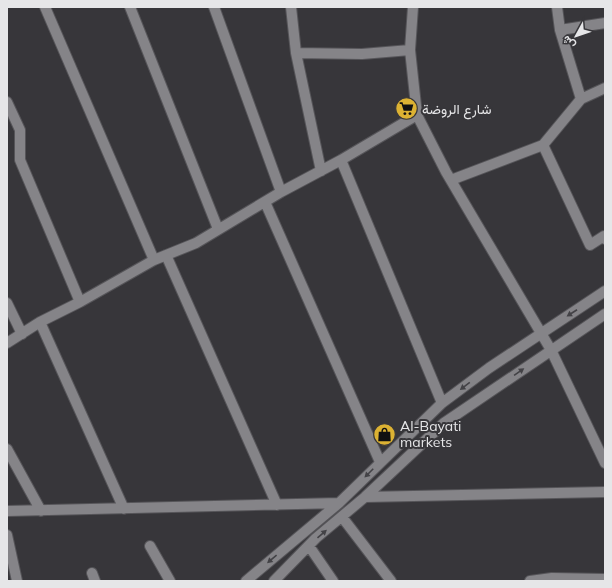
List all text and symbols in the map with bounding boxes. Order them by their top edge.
north arrow [556,16,596,56]
text: ش [559,33,578,52]
supermarket icon: شارع الروضة [394,96,420,122]
place label: شارع الروضة [422,100,491,120]
one-way arrow [567,309,578,317]
one-way arrow [514,368,524,376]
one-way arrow [460,382,470,390]
place label: Al-Bayati markets [400,417,461,451]
shop icon: Al-Bayati markets [371,421,397,447]
one-way arrow [364,468,374,478]
one-way arrow [316,530,327,539]
one-way arrow [266,555,277,564]

